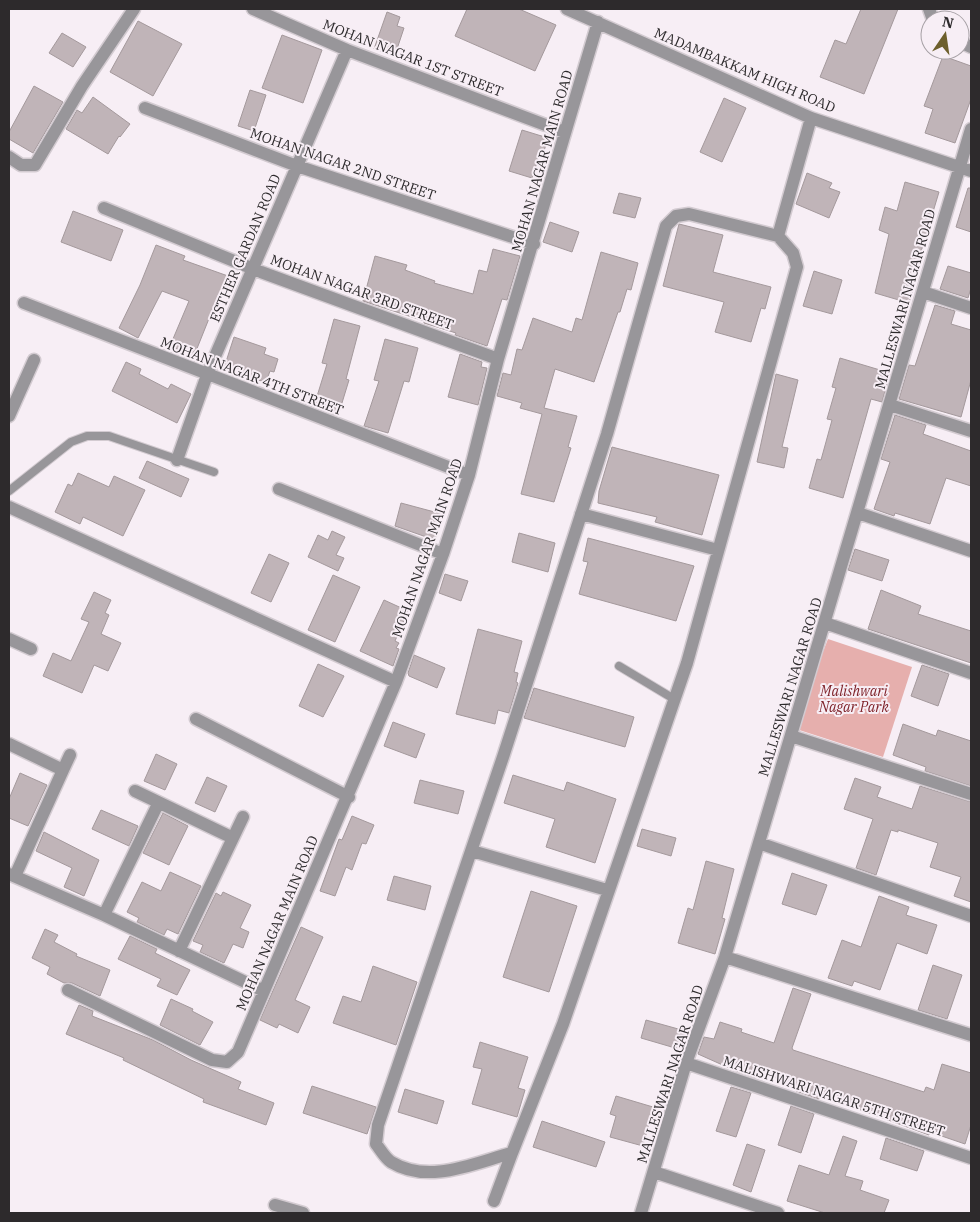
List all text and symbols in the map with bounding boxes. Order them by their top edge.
north arrow [920,10,970,60]
text: N [941,12,955,32]
street label: MOHAN NAGAR 1ST STREET [320,15,506,101]
street label: MADAMBAKKAM HIGH ROAD [652,24,839,116]
street label: MOHAN NAGAR MAIN ROAD [507,68,577,254]
street label: MOHAN NAGAR 2ND STREET [248,124,438,204]
street label: ESTHER GARDAN ROAD [206,171,284,325]
street label: MALLESWARI NAGAR ROAD [871,207,939,391]
street label: MOHAN NAGAR 3RD STREET [268,250,456,334]
street label: MOHAN NAGAR 4TH STREET [158,333,346,419]
street label: MOHAN NAGAR MAIN ROAD [388,456,466,640]
street label: MALLESWARI NAGAR ROAD [754,595,826,779]
park label: Malishwari Nagar Park [818,682,889,716]
street label: MOHAN NAGAR MAIN ROAD [232,833,322,1013]
street label: MALLESWARI NAGAR ROAD [633,983,707,1165]
street label: MALISHWARI NAGAR 5TH STREET [721,1052,947,1140]

